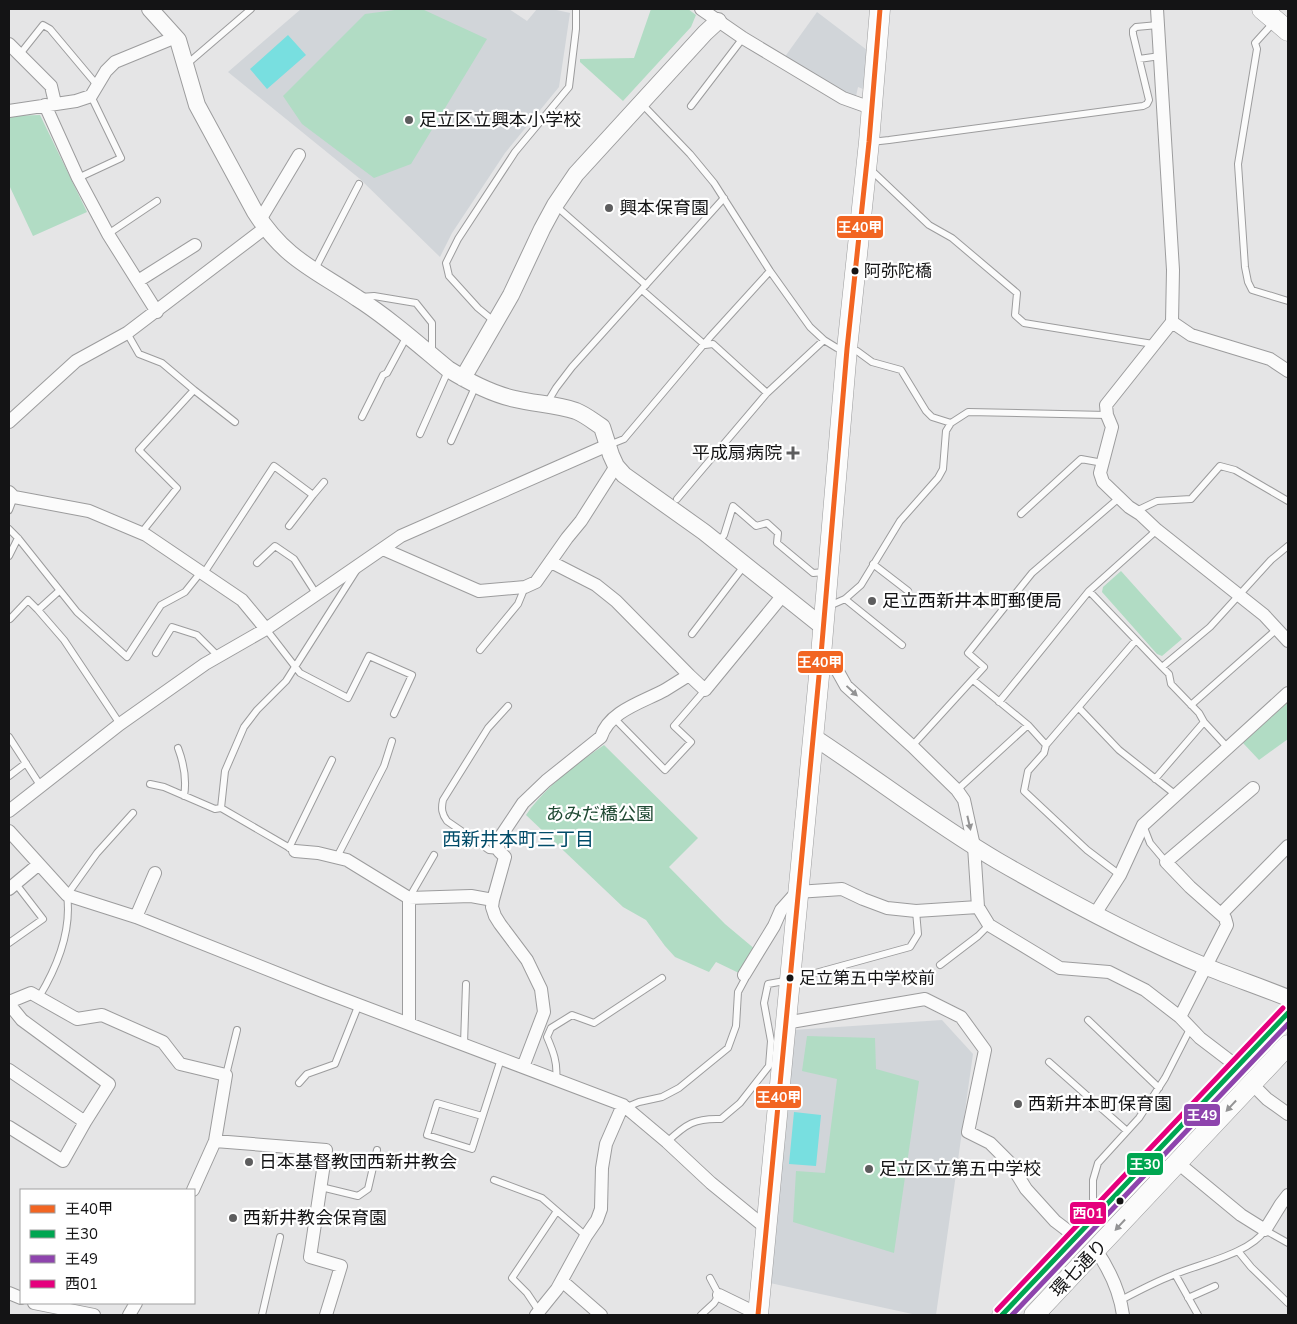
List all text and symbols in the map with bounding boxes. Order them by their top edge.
place label: 足立区立興本小学校 [419,108,581,132]
marker: 足立区立興本小学校 [403,114,415,126]
place label: 興本保育園 [619,196,709,220]
marker: 興本保育園 [603,202,615,214]
line badge: 王40甲 [836,215,884,239]
text: 王40甲 [838,218,882,237]
place label: 阿弥陀橋 [864,260,932,283]
marker: 阿弥陀橋 [850,266,860,276]
place label: 平成扇病院 [692,441,782,465]
marker: 平成扇病院 [786,446,800,460]
place label: 足立西新井本町郵便局 [882,589,1062,613]
marker: 足立西新井本町郵便局 [866,595,878,607]
line badge: 王40甲 [797,650,844,674]
text: 王40甲 [798,653,842,672]
one-way arrow [845,685,857,697]
park label: あみだ橋公園 [546,802,654,826]
one-way arrow [965,816,973,831]
district label: 西新井本町三丁目 [442,827,594,853]
place label: 足立第五中学校前 [799,967,935,990]
marker: 足立第五中学校前 [785,973,795,983]
line badge: 王40甲 [755,1085,802,1109]
text: 王40甲 [757,1088,801,1107]
place label: 西新井本町保育園 [1028,1092,1172,1116]
marker: 西新井本町保育園 [1012,1098,1024,1110]
one-way arrow [1225,1100,1237,1112]
line badge: 王49 [1183,1103,1221,1127]
text: 王49 [1187,1106,1217,1125]
place label: 日本基督教団西新井教会 [259,1150,457,1174]
line badge: 王30 [1126,1152,1164,1176]
text: 王30 [1130,1155,1160,1174]
marker: 日本基督教団西新井教会 [243,1156,255,1168]
place label: 足立区立第五中学校 [879,1157,1041,1181]
marker: 足立区立第五中学校 [863,1163,875,1175]
legend [20,1189,195,1304]
unlabelled marker [1115,1196,1125,1206]
text: 王40甲 [65,1199,113,1219]
line badge: 西01 [1069,1201,1107,1225]
text: 西01 [1073,1204,1103,1223]
place label: 西新井教会保育園 [243,1206,387,1230]
marker: 西新井教会保育園 [227,1212,239,1224]
one-way arrow [1114,1218,1126,1230]
text: 王30 [65,1224,98,1244]
street label: 環七通り [1045,1234,1113,1302]
text: 王49 [65,1249,98,1269]
text: 西01 [65,1274,98,1294]

